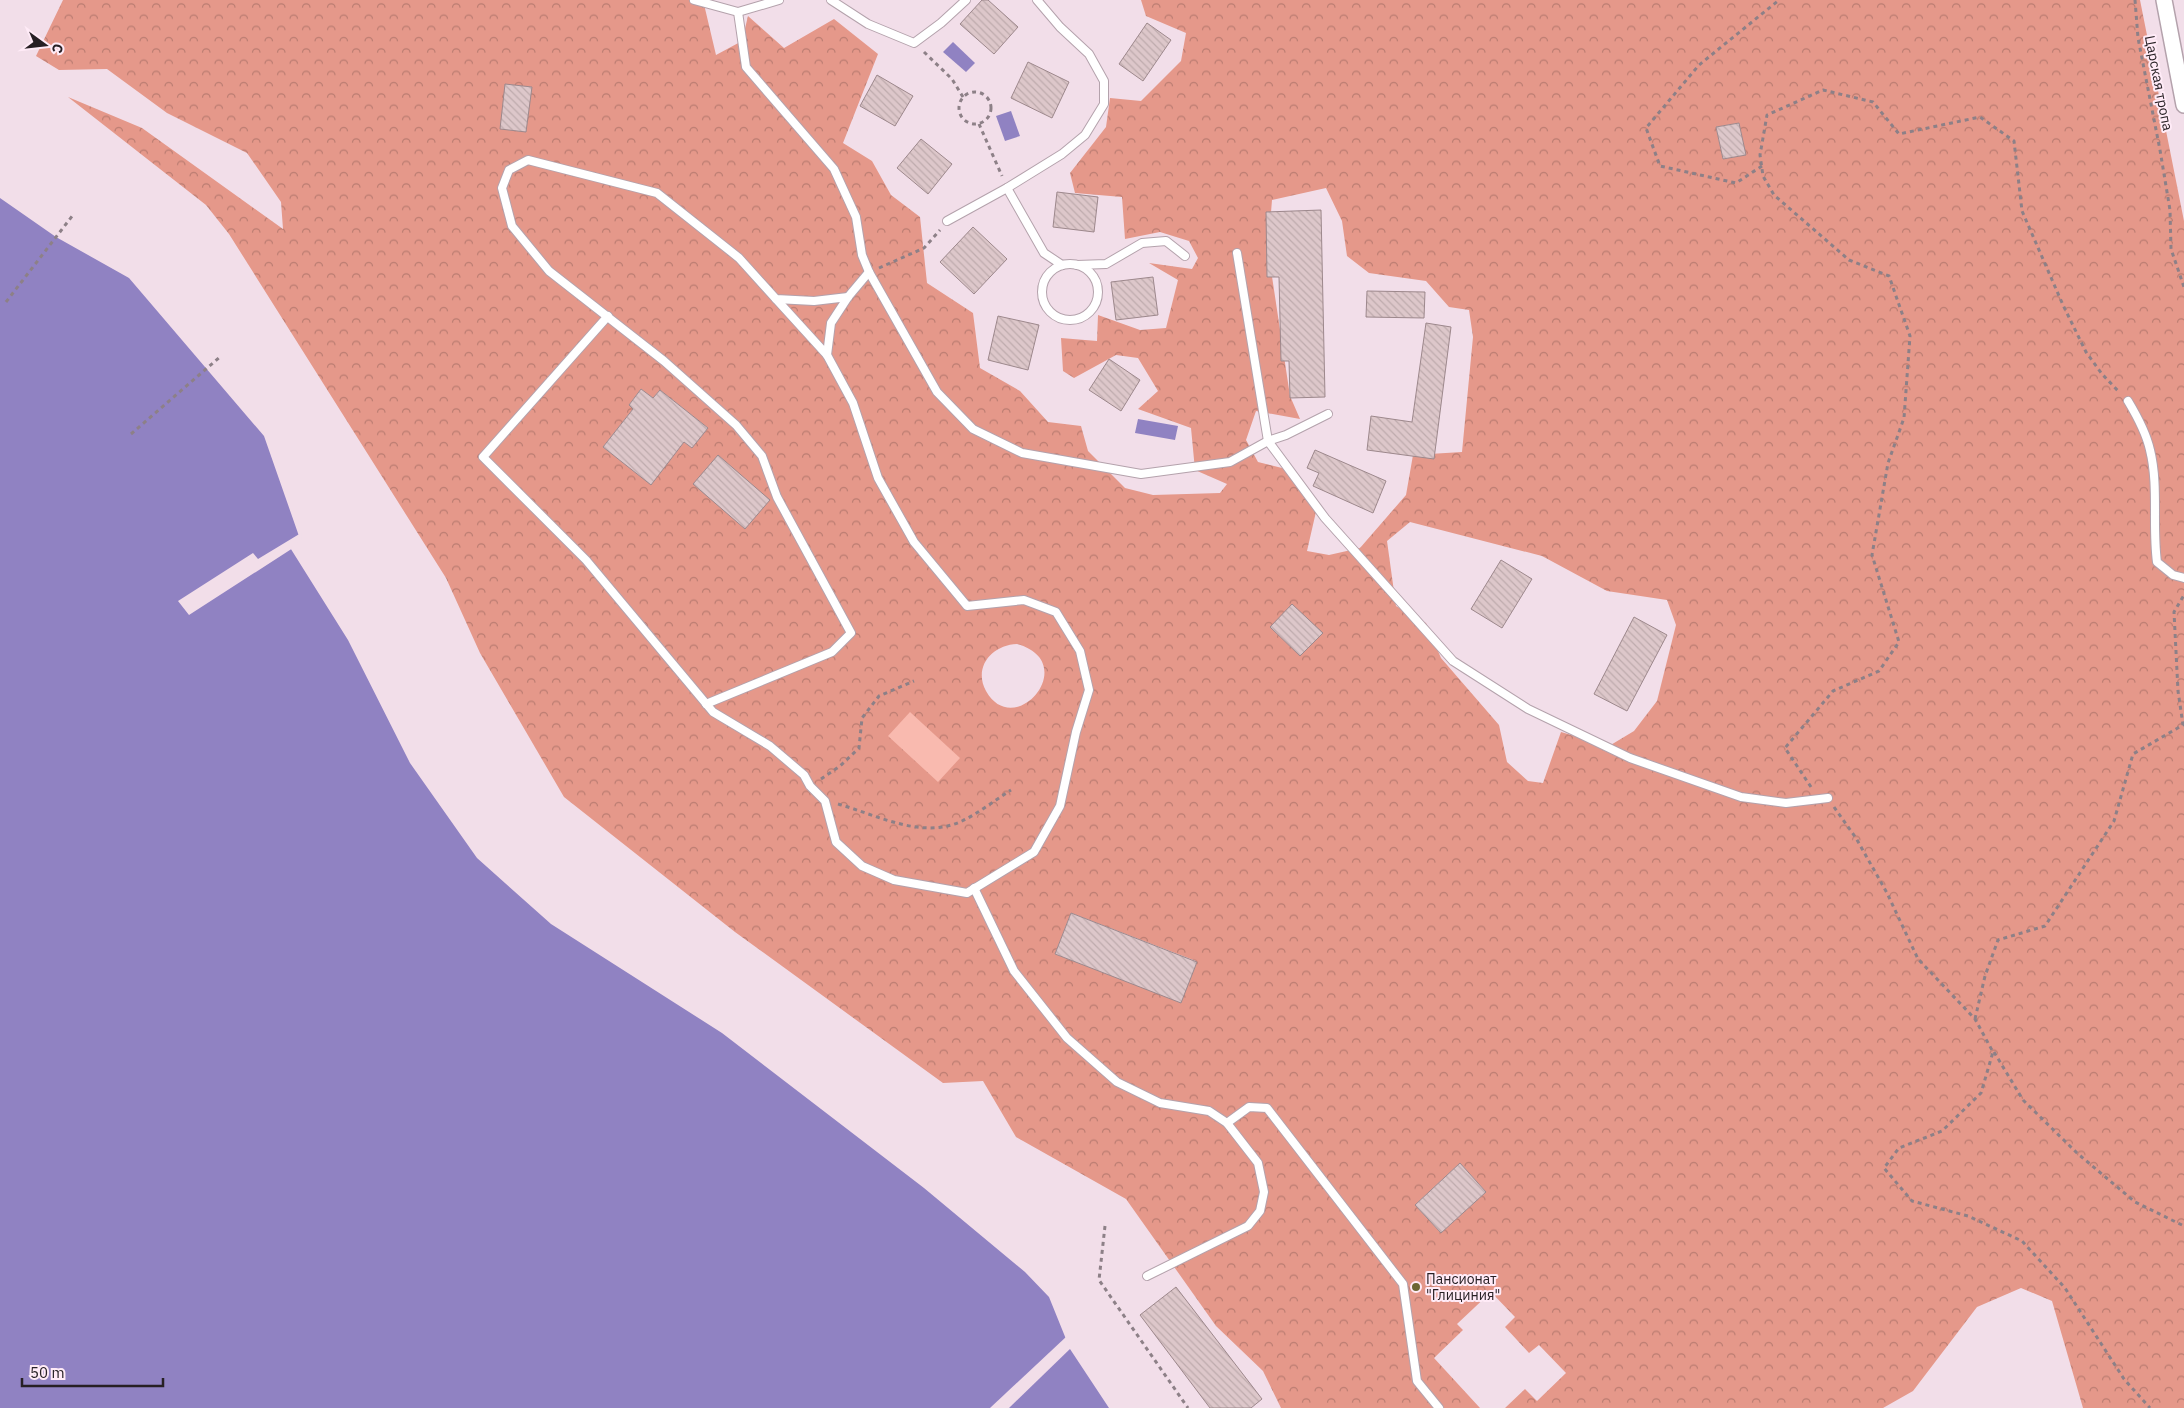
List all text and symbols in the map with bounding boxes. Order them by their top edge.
north arrow [20,20,70,70]
street label: Царская тропа [2141,34,2177,133]
text: С [48,42,67,55]
place label: Пансионат "Глициния" [1426,1270,1500,1304]
marker: Пансионат "Глициния" [1410,1281,1422,1293]
scale bar [22,1356,164,1388]
text: 50 m [30,1363,65,1382]

